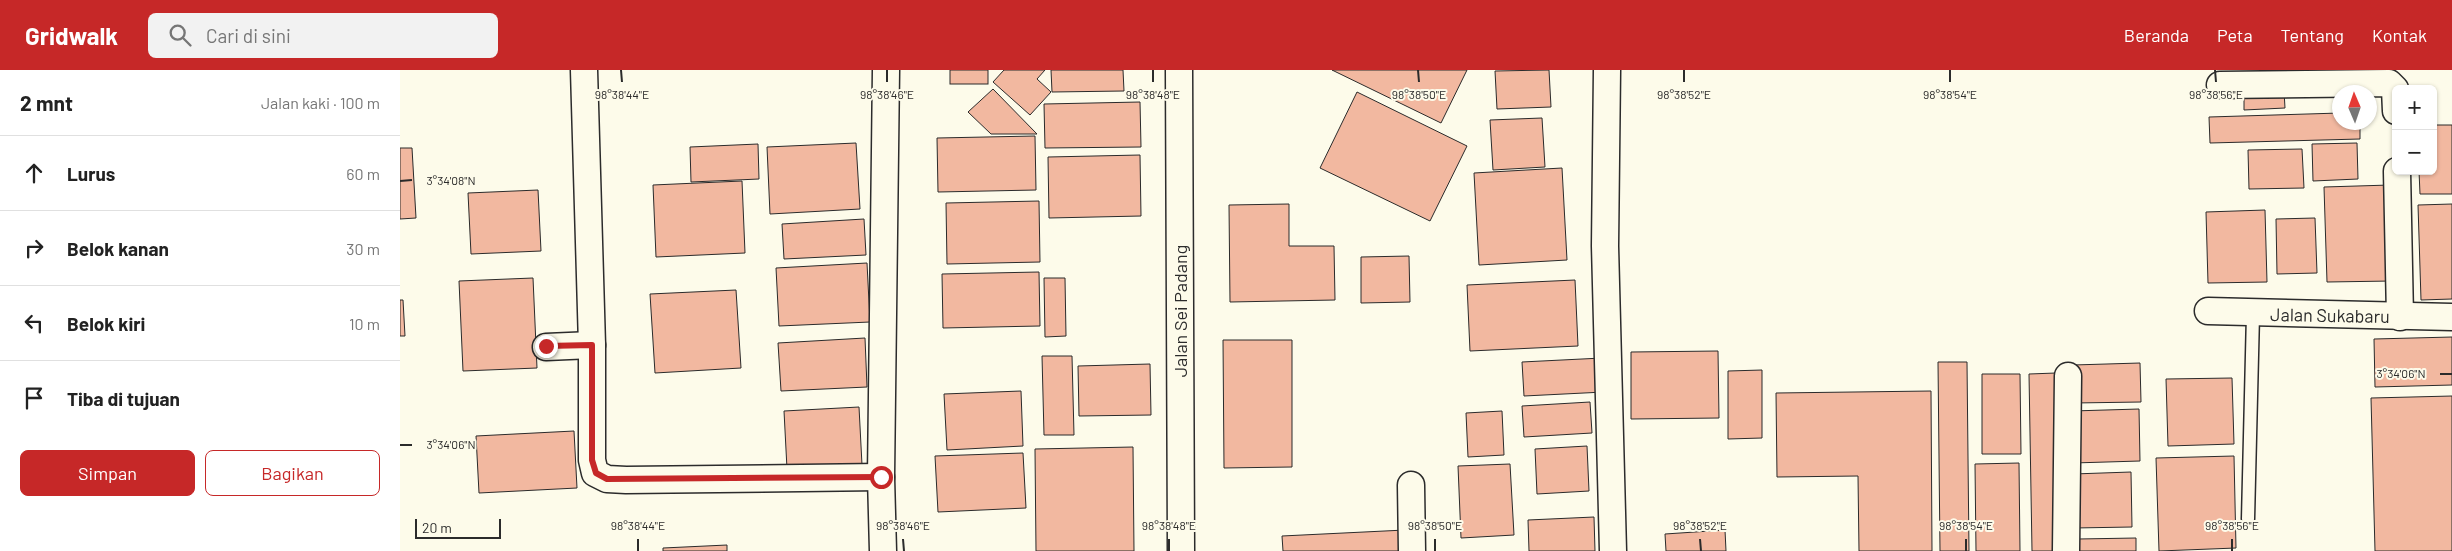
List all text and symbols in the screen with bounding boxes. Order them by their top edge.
search box [148,13,498,58]
text: Gridwalk [25,21,118,50]
icon: search [166,21,194,49]
text: Cari di sini [206,24,291,47]
text: Beranda [2124,24,2189,46]
text: Peta [2217,24,2253,46]
text: Tentang [2281,24,2344,46]
text: Kontak [2372,24,2427,46]
north arrow [2332,85,2377,130]
map controls [2392,85,2437,175]
button: + [2392,85,2437,130]
text: 98°38'44"E [595,87,649,101]
text: 98°38'46"E [860,87,914,101]
text: 98°38'48"E [1126,87,1180,101]
text: 98°38'50"E [1392,87,1446,101]
text: 98°38'52"E [1657,87,1711,101]
text: 98°38'54"E [1923,87,1977,101]
text: 98°38'56"E [2189,87,2243,101]
text: 2 mnt [20,90,73,115]
text: Jalan kaki · 100 m [261,93,380,112]
button: − [2392,130,2437,175]
icon: ahead [20,159,48,187]
text: Lurus [67,162,115,185]
text: 60 m [346,164,380,183]
text: 3°34'08"N [426,173,476,187]
icon: right [20,234,48,262]
text: Belok kanan [67,237,169,260]
text: 30 m [346,239,380,258]
street label: Jalan Sei Padang [1169,245,1191,377]
street label: Jalan Sukabaru [2270,303,2390,327]
icon: left [20,309,48,337]
text: Belok kiri [67,312,145,335]
text: 10 m [349,314,380,333]
route end [535,335,558,358]
text: 3°34'06"N [2376,366,2426,380]
icon: arrive [20,384,48,412]
text: Tiba di tujuan [67,387,180,410]
text: 3°34'06"N [426,437,476,451]
button: Simpan [20,450,195,496]
button: Bagikan [205,450,380,496]
route start [870,466,893,489]
scale bar [415,516,501,539]
text: 98°38'44"E [611,518,665,532]
text: 98°38'46"E [876,518,930,532]
text: 98°38'48"E [1142,518,1196,532]
text: 98°38'50"E [1408,518,1462,532]
text: 98°38'52"E [1673,518,1727,532]
text: 98°38'54"E [1939,518,1993,532]
text: 98°38'56"E [2205,518,2259,532]
text: 20 m [422,519,452,536]

